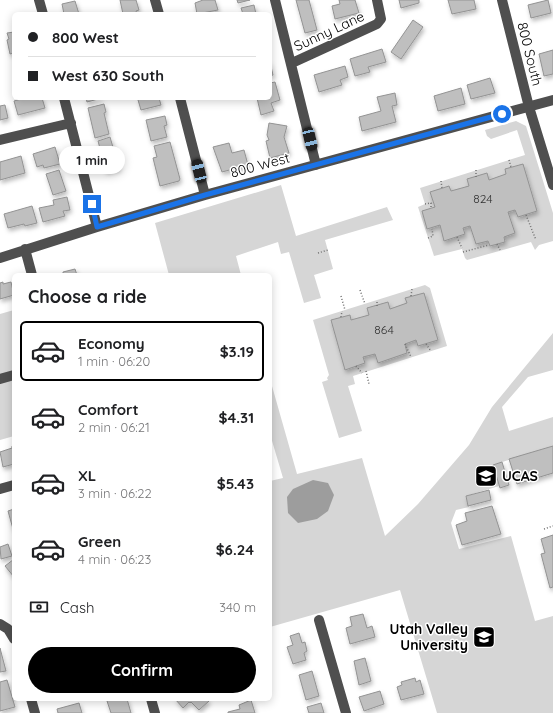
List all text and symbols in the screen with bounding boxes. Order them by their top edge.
street label: Sunny Lane [291,7,367,55]
street label: 800 South [513,20,547,88]
text: 800 West [52,28,119,47]
text: West 630 South [52,66,164,85]
route start [493,105,511,123]
car [301,126,319,152]
callout: 1 min [59,146,125,174]
street label: 800 West [228,148,292,182]
text: 1 min [76,152,108,168]
car [190,158,208,184]
house number: 824 [473,191,493,206]
route end [83,195,101,213]
text: Choose a ride [28,285,147,308]
house number: 864 [374,322,394,337]
icon: car [30,333,66,369]
text: Economy [78,334,145,353]
text: $3.19 [220,342,254,361]
text: 1 min · 06:20 [78,353,150,369]
icon: car [30,399,66,435]
text: Comfort [78,400,139,419]
text: $4.31 [219,408,254,427]
text: 2 min · 06:21 [78,419,150,435]
school or university icon: UCAS [473,463,499,489]
icon: car [30,465,66,501]
text: XL [78,466,96,485]
place label: UCAS [502,467,538,485]
text: $5.43 [217,474,254,493]
text: 3 min · 06:22 [78,485,152,501]
icon: car [30,531,66,567]
text: Green [78,532,121,551]
text: $6.24 [216,540,254,559]
text: 4 min · 06:23 [78,551,151,567]
icon: cash [28,596,50,618]
text: Cash [60,598,94,617]
text: 340 m [219,599,256,615]
place label: Utah Valley University [390,620,468,654]
school or university icon: Utah Valley University [471,624,497,650]
button: Confirm [28,647,256,693]

